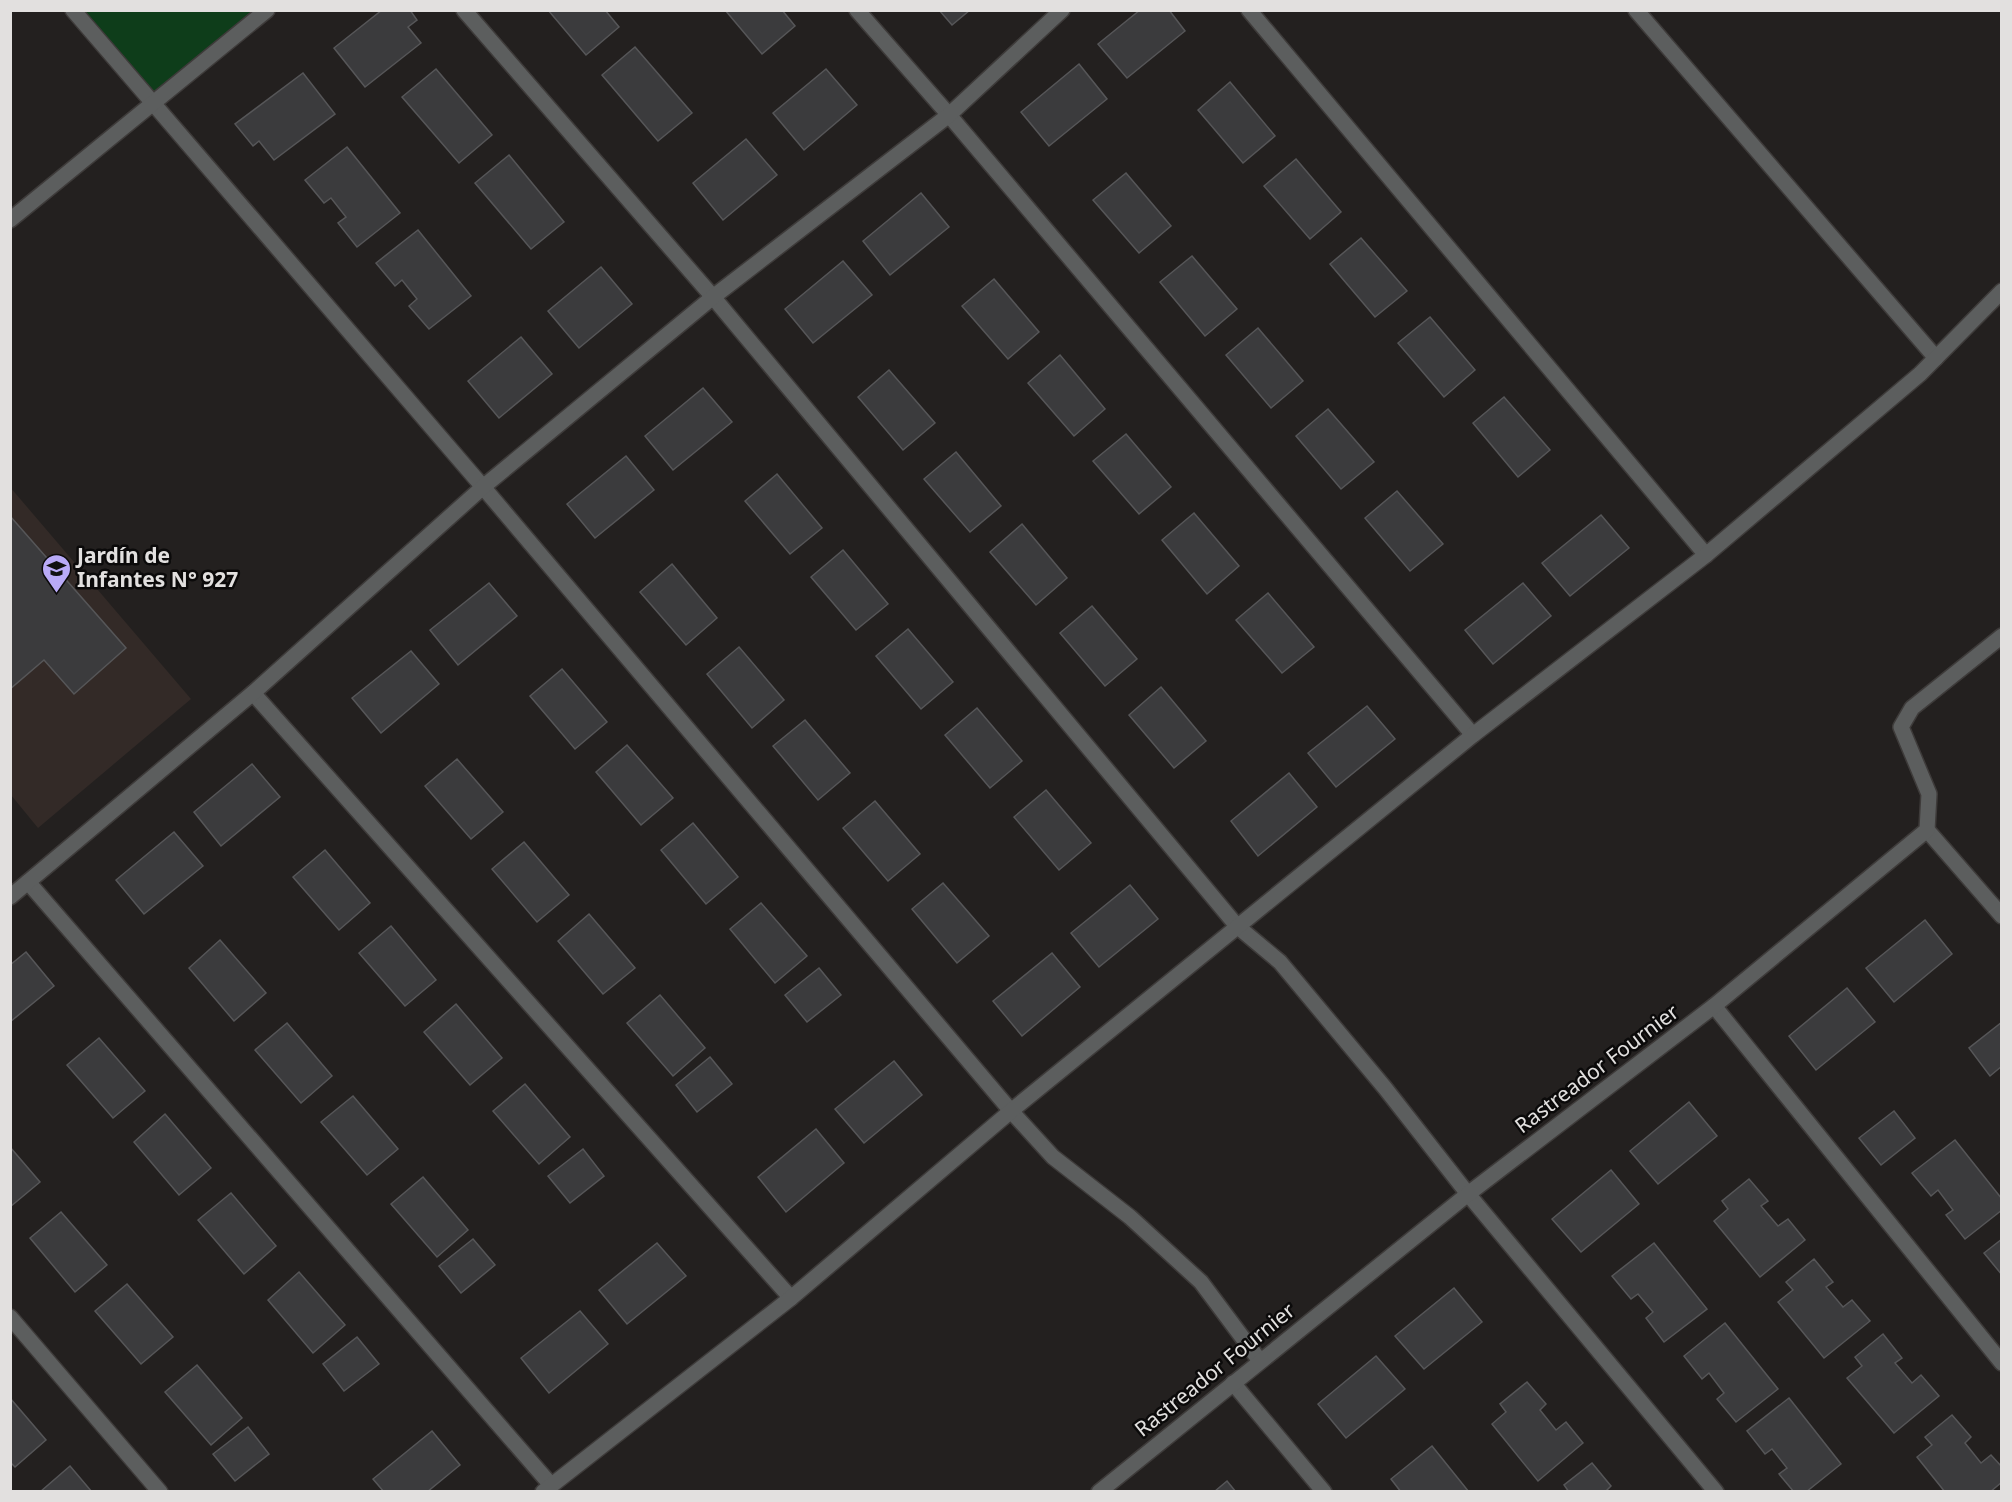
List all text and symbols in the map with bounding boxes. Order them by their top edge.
place label: Jardín de Infantes N° 927 [75,541,238,593]
school or university icon: Jardín de Infantes N° 927 [40,552,72,594]
street label: Rastreador Fournier [1509,997,1684,1139]
street label: Rastreador Fournier [1129,1296,1300,1442]

